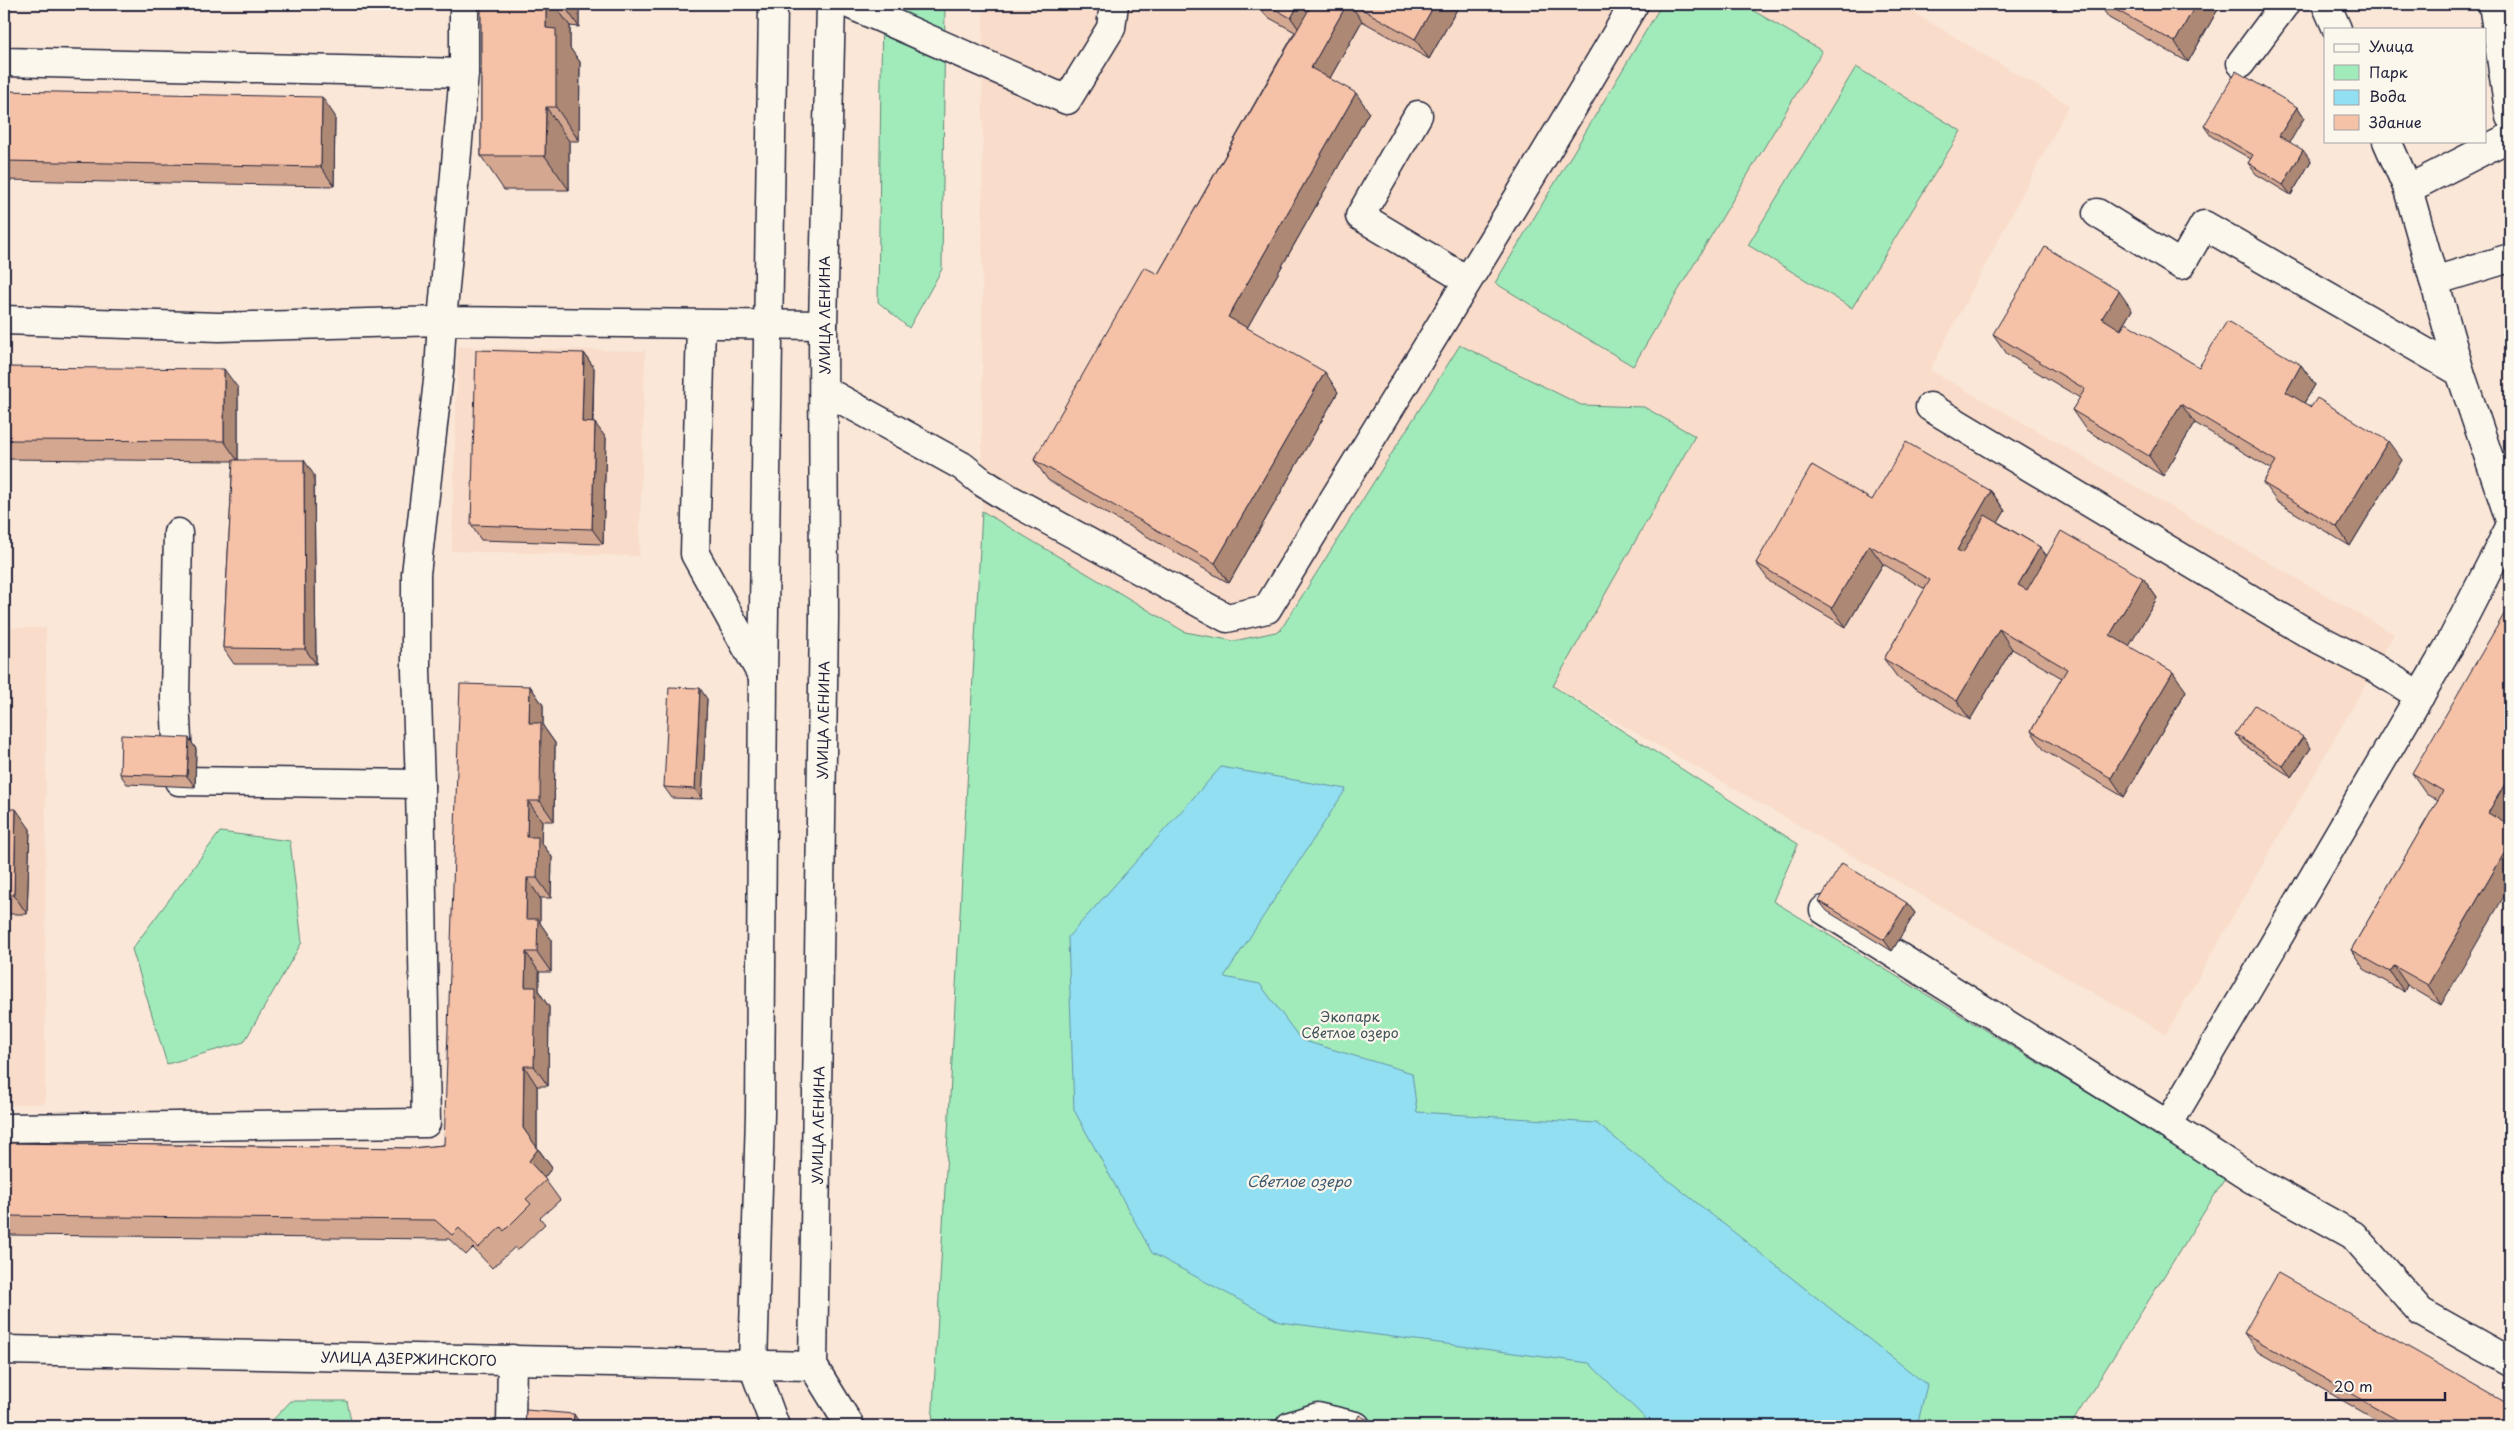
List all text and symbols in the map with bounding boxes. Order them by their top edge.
legend [2324,28,2486,142]
text: Улица [2369,34,2414,57]
text: Парк [2369,60,2408,83]
text: Вода [2369,84,2407,107]
text: Здание [2369,110,2422,133]
street label: УЛИЦА ЛЕНИНА [814,256,835,374]
street label: УЛИЦА ЛЕНИНА [811,660,835,779]
park label: Экопарк Светлое озеро [1301,1006,1399,1043]
street label: УЛИЦА ЛЕНИНА [806,1065,830,1184]
water label: Светлое озеро [1247,1169,1353,1192]
street label: УЛИЦА ДЗЕРЖИНСКОГО [321,1346,497,1370]
scale bar [2326,1370,2445,1402]
text: 20 m [2334,1374,2373,1397]

